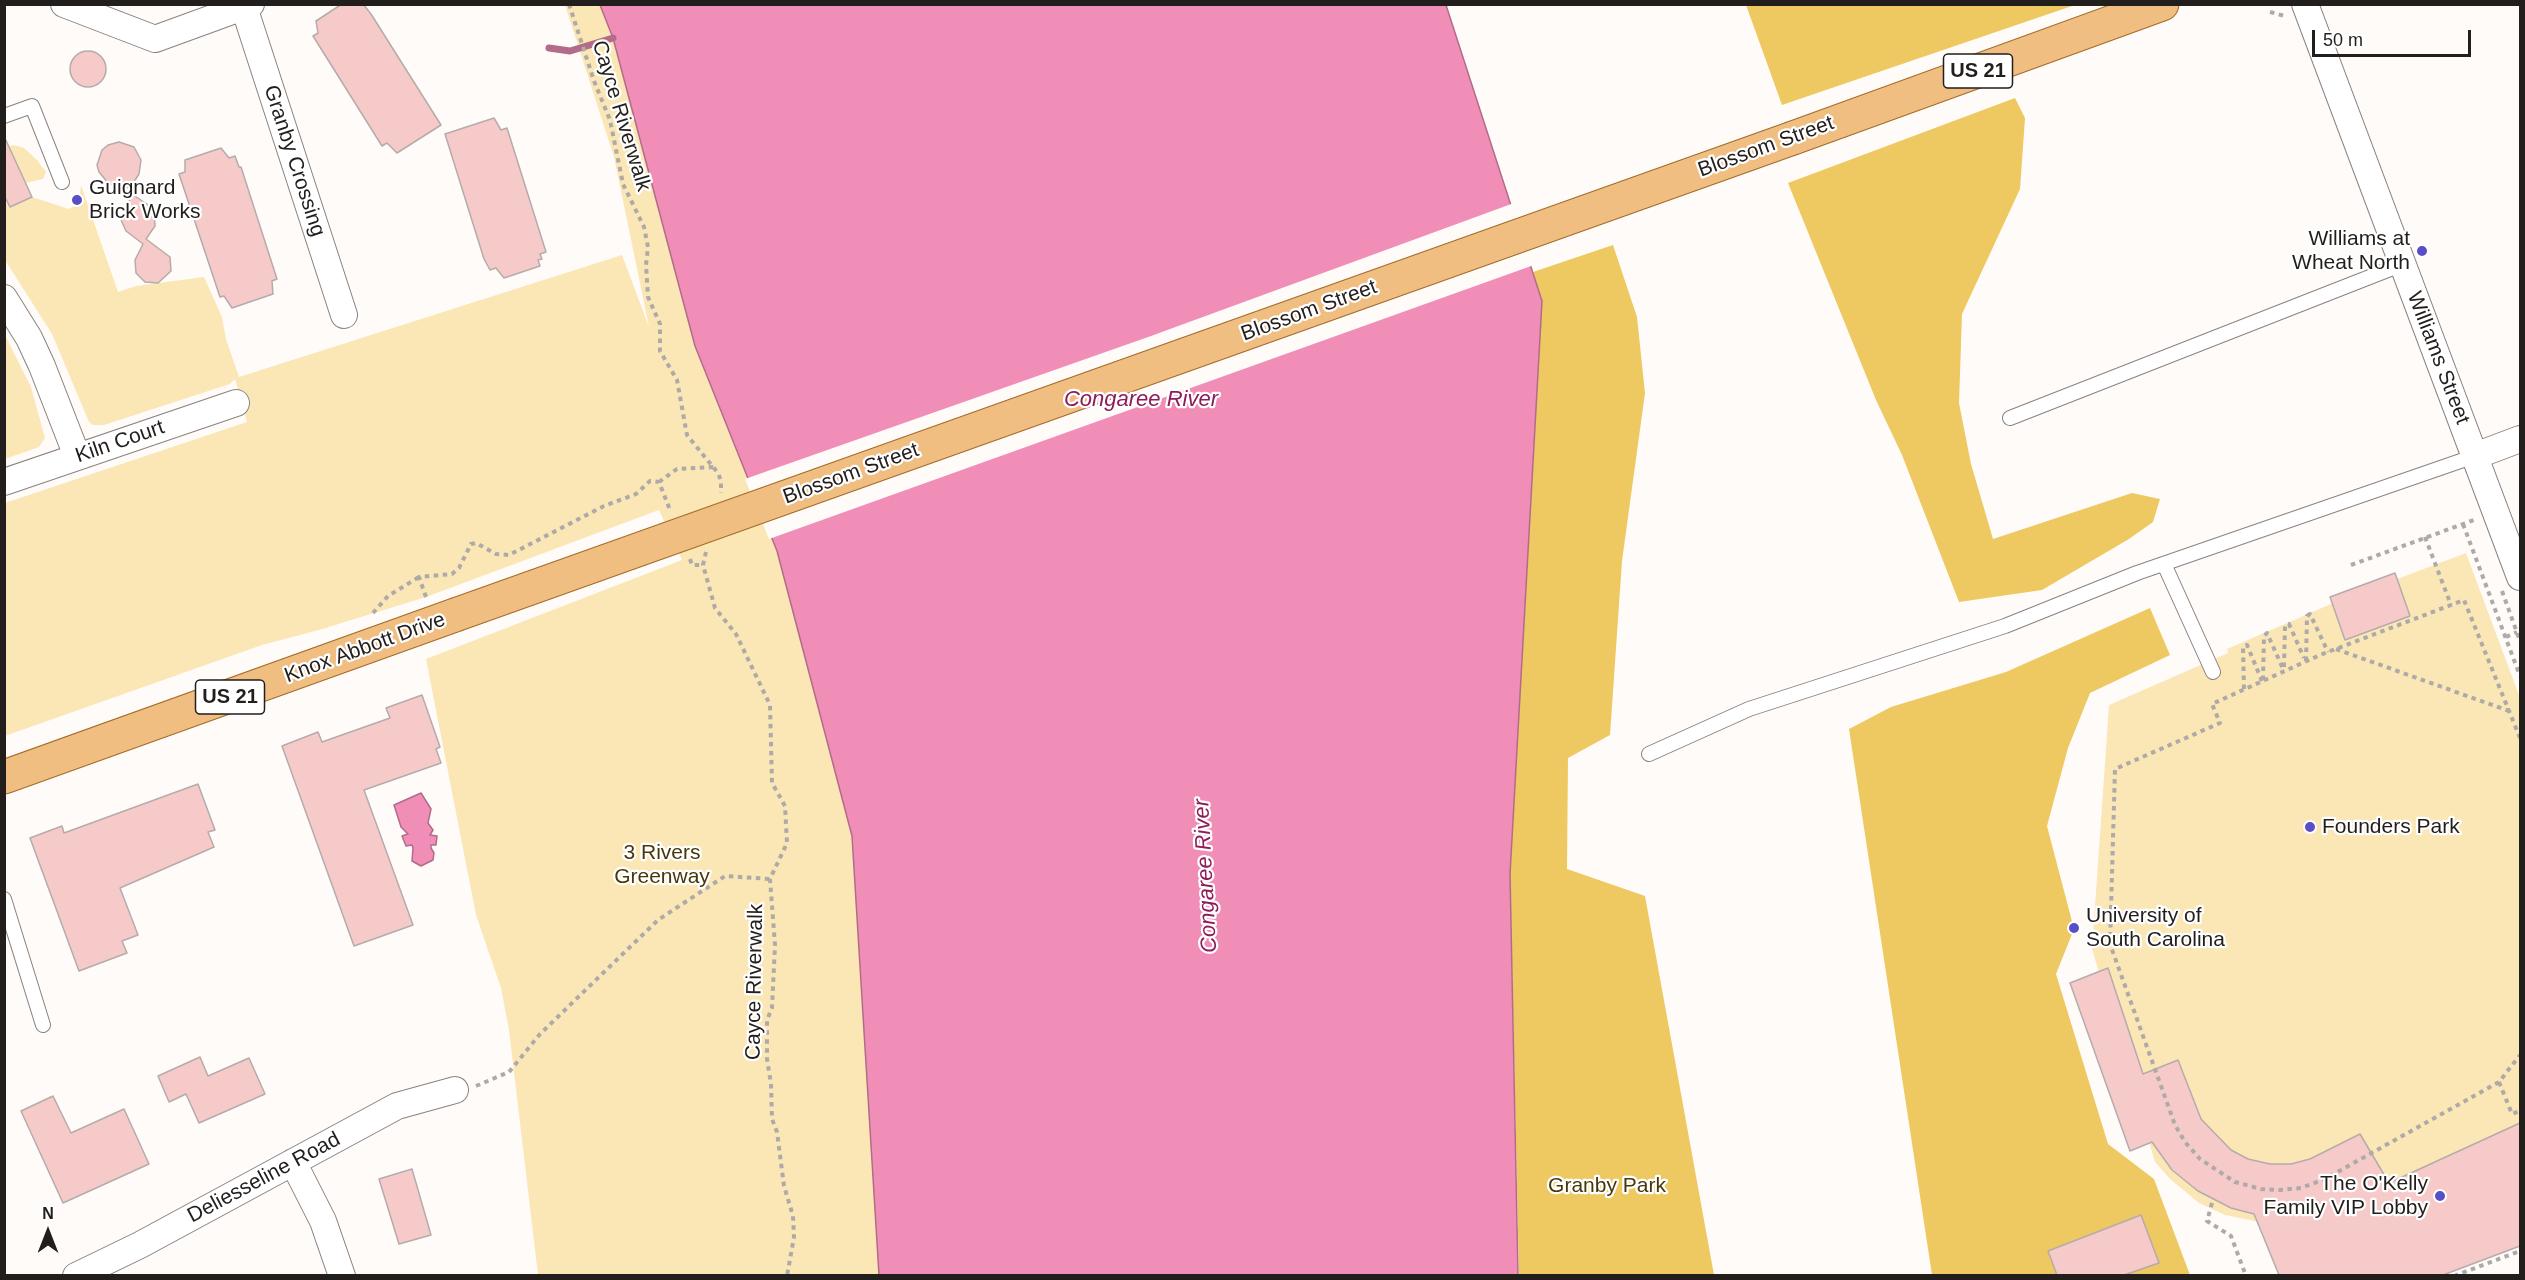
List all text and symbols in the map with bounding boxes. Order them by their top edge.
scale bar [2315,18,2474,56]
text: 50 m [2323,30,2363,50]
street label: Cayce Riverwalk [586,38,656,194]
road number: US 21 [1944,54,2012,88]
street label: Granby Crossing [258,82,330,240]
street label: Blossom Street [1695,111,1837,183]
place label: Guignard Brick Works [89,175,201,225]
marker: Guignard Brick Works [70,193,84,207]
place label: Williams at Wheat North [2292,226,2410,276]
marker: Williams at Wheat North [2415,244,2429,258]
street label: Blossom Street [1238,275,1380,347]
street label: Williams Street [2401,288,2475,428]
water label: Congaree River [1064,387,1218,413]
street label: Kiln Court [72,415,168,469]
street label: Blossom Street [780,438,922,510]
street label: Knox Abbott Drive [281,607,449,689]
road number: US 21 [196,680,264,714]
water label: Congaree River [1189,798,1223,954]
place label: Founders Park [2322,814,2460,840]
marker: Founders Park [2303,820,2317,834]
park label: 3 Rivers Greenway [614,840,710,890]
place label: University of South Carolina [2086,903,2225,953]
street label: Cayce Riverwalk [741,904,769,1060]
marker: University of South Carolina [2067,921,2081,935]
street label: Deliesseline Road [183,1127,345,1229]
place label: The O'Kelly Family VIP Lobby [2263,1171,2428,1221]
park label: Granby Park [1548,1173,1666,1199]
marker: The O'Kelly Family VIP Lobby [2433,1189,2447,1203]
north arrow [18,1202,78,1262]
text: N [42,1205,54,1222]

